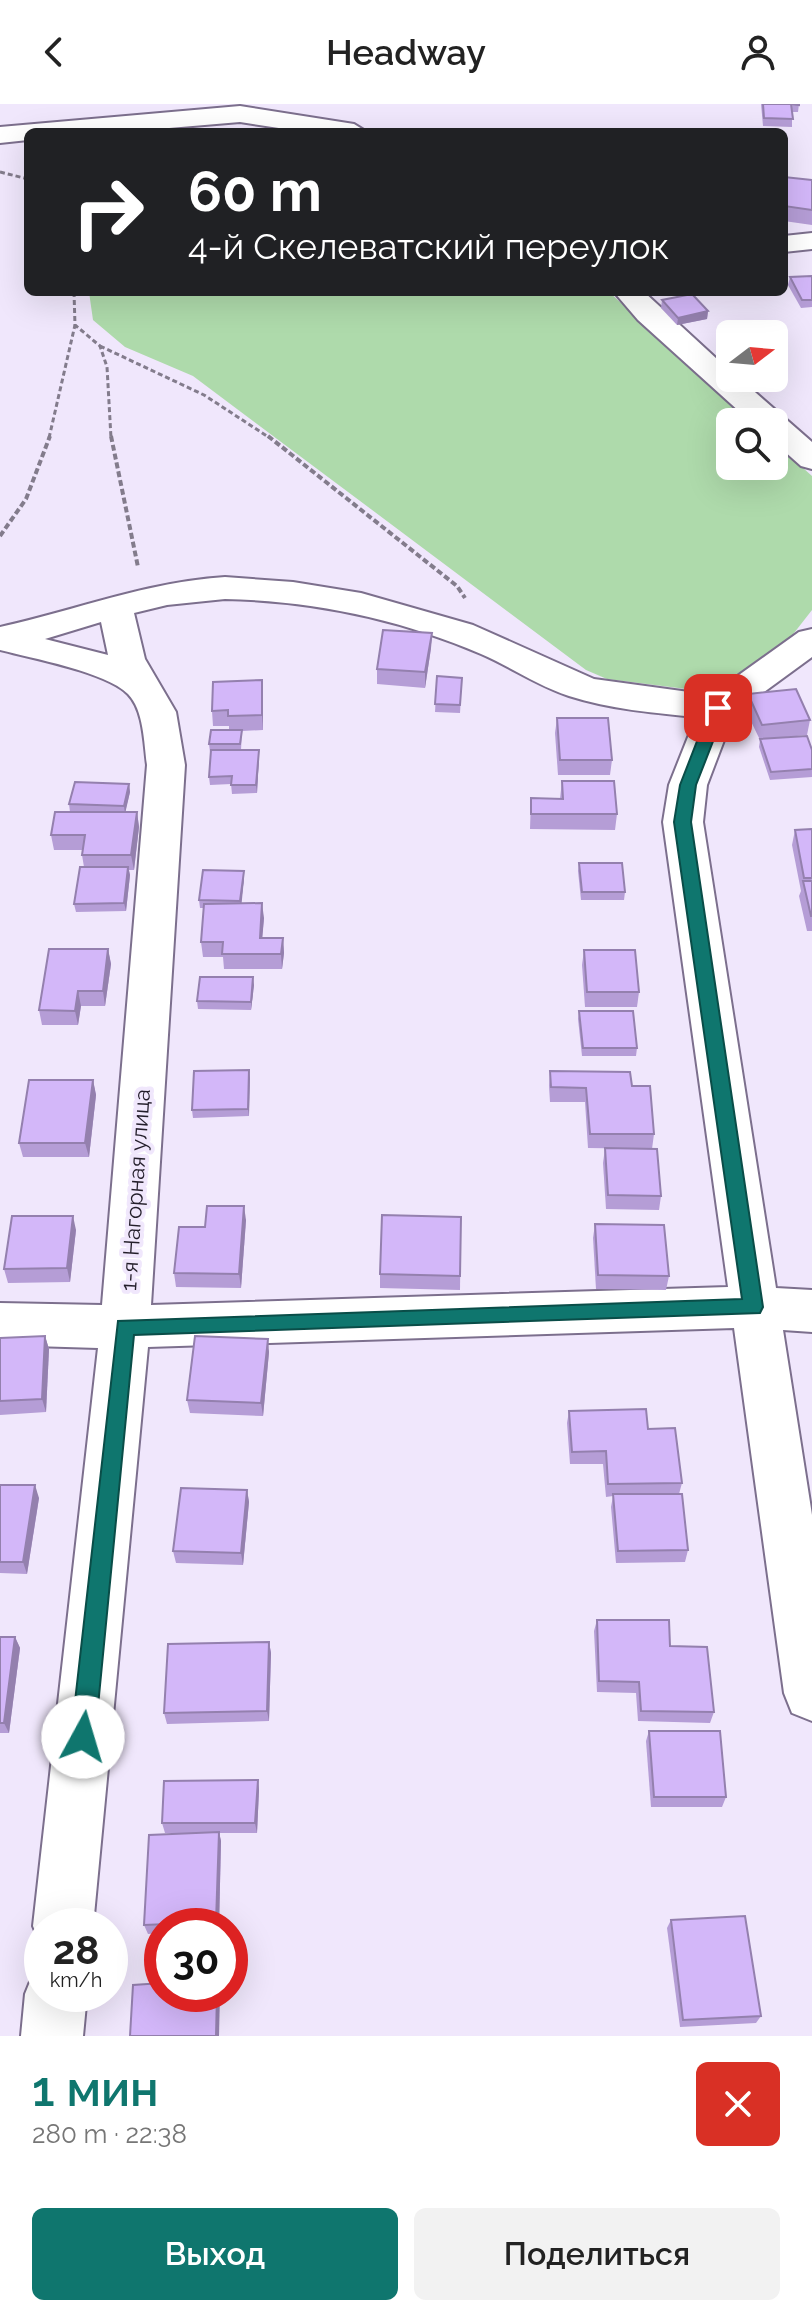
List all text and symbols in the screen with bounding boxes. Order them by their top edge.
icon: back [32,30,76,74]
icon: person [736,30,780,74]
text: Headway [326,31,486,73]
text: 60 m [188,158,322,224]
icon: right [56,160,160,264]
text: 4-й Скелеватский переулок [188,225,669,267]
north arrow [716,320,788,392]
map controls [716,320,788,480]
button: search [716,408,788,480]
pin [684,674,752,742]
icon: arrive [696,686,740,730]
street label: 1-я Нагорная улица [115,1088,155,1292]
position arrow [41,1695,125,1779]
speed limit sign: 30 [144,1908,248,2012]
text: 28 [53,1926,99,1973]
text: km/h [50,1968,102,1992]
text: 1 мин [32,2061,159,2117]
button: close [696,2062,780,2146]
text: 280 m · 22:38 [32,2119,187,2149]
button: Выход [32,2208,398,2300]
button: Поделиться [414,2208,780,2300]

